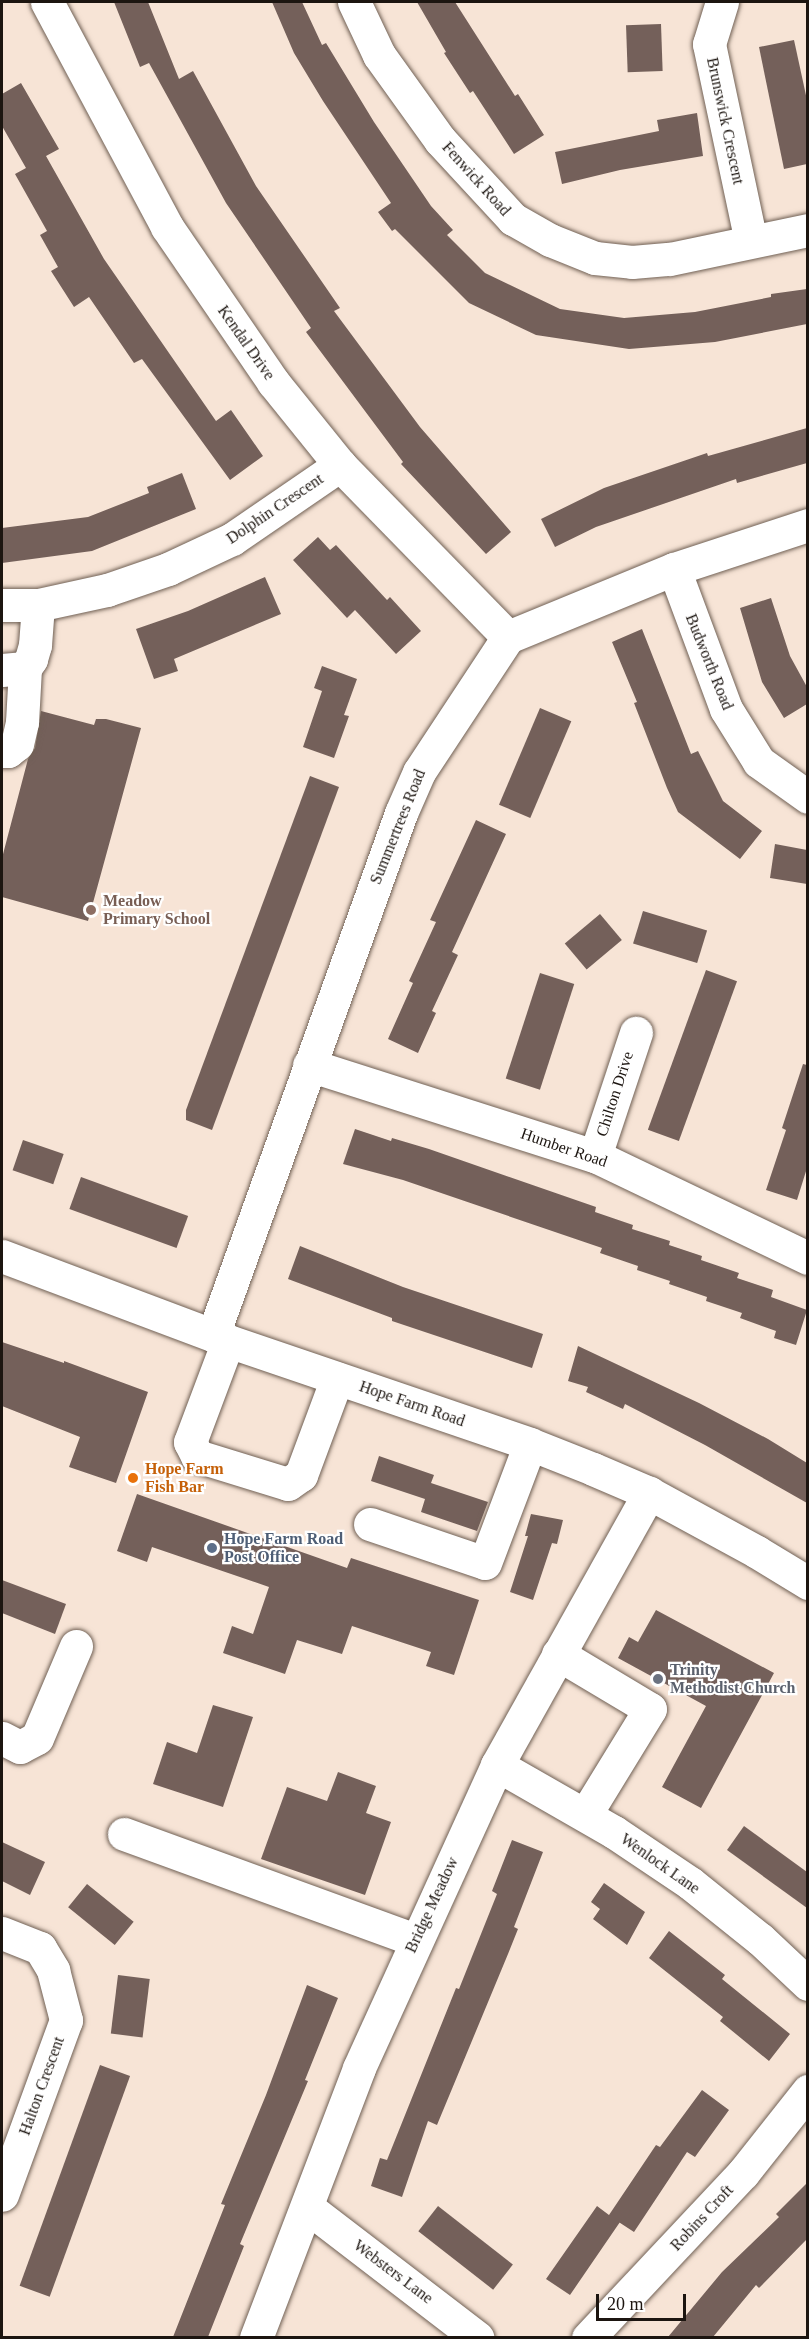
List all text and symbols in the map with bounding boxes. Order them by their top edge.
street label: Brunswick Crescent [702,56,748,186]
street label: Fenwick Road [438,138,514,220]
street label: Kendal Drive [213,302,279,384]
street label: Dolphin Crescent [223,470,327,548]
street label: Budworth Road [681,611,737,713]
street label: Summertrees Road [366,767,430,887]
place label: Meadow Primary School [103,891,210,929]
marker: Meadow Primary School [84,903,98,917]
street label: Chilton Drive [592,1049,638,1139]
street label: Humber Road [518,1124,610,1172]
street label: Hope Farm Road [357,1377,467,1431]
place label: Hope Farm Fish Bar [145,1459,224,1497]
marker: Hope Farm Fish Bar [126,1471,140,1485]
place label: Hope Farm Road Post Office [224,1529,343,1567]
marker: Hope Farm Road Post Office [205,1541,219,1555]
place label: Trinity Methodist Church [670,1660,795,1698]
marker: Trinity Methodist Church [651,1672,665,1686]
street label: Wenlock Lane [617,1830,703,1898]
street label: Bridge Meadow [401,1854,463,1956]
street label: Halton Crescent [15,2034,69,2138]
street label: Robins Croft [667,2181,737,2255]
street label: Websters Lane [350,2236,436,2308]
scale bar [599,2282,689,2320]
text: 20 m [607,2294,644,2314]

